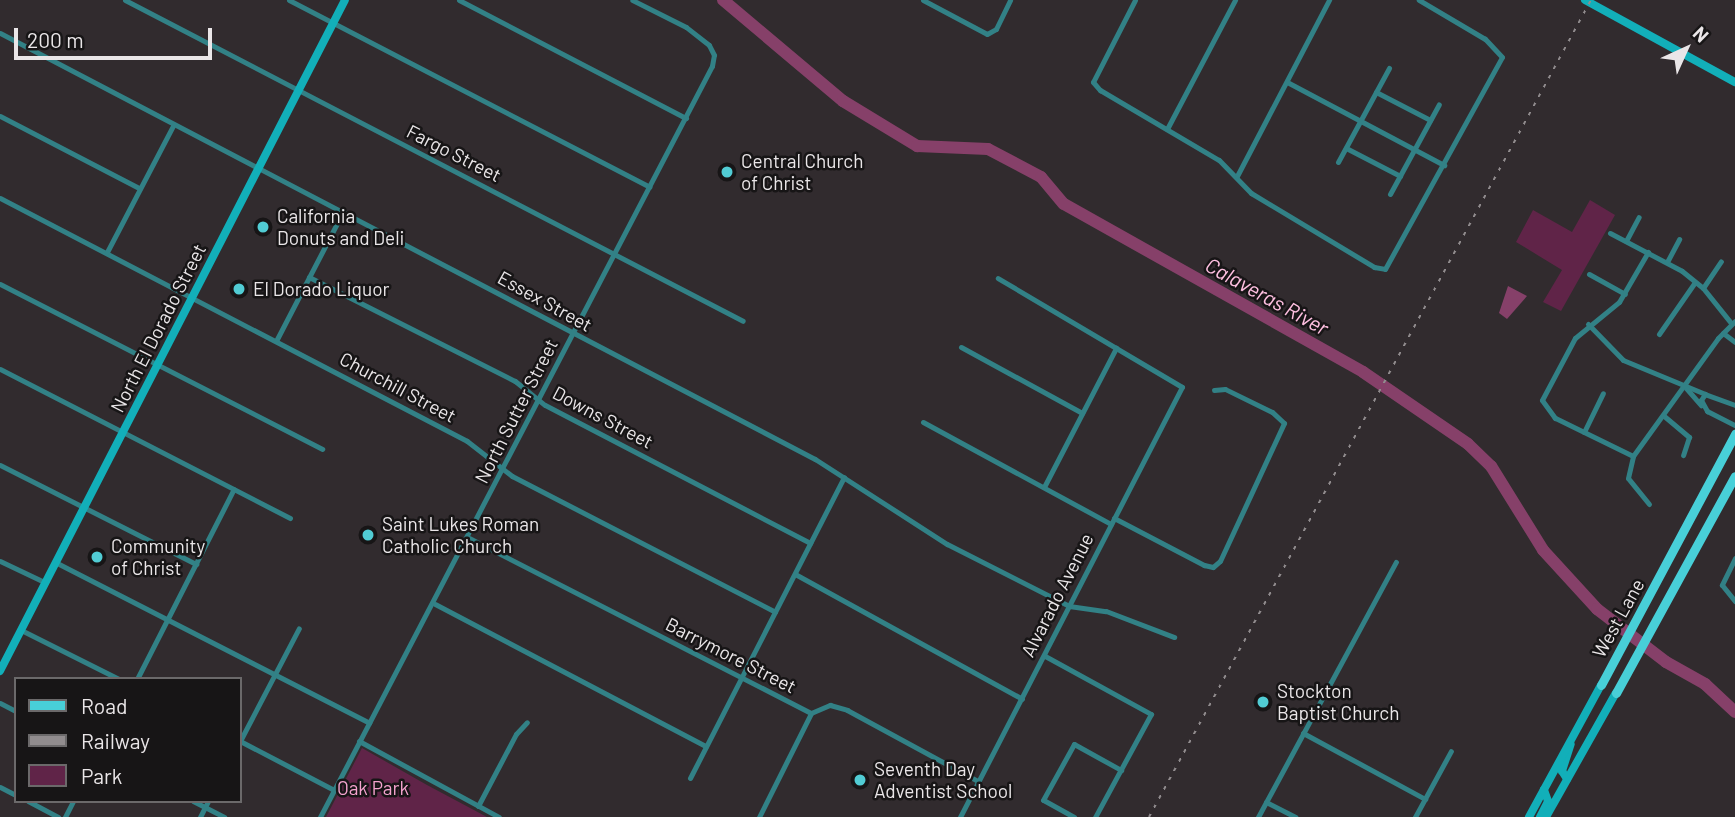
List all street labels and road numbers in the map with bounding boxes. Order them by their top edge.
street label: Fargo Street [403,120,505,186]
street label: North El Dorado Street [106,240,210,416]
street label: Essex Street [494,266,596,336]
street label: North Sutter Street [470,335,562,487]
street label: Churchill Street [336,347,460,427]
street label: Downs Street [549,381,657,453]
street label: Alvarado Avenue [1016,529,1098,661]
street label: West Lane [1587,575,1649,661]
street label: Barrymore Street [662,612,800,698]

